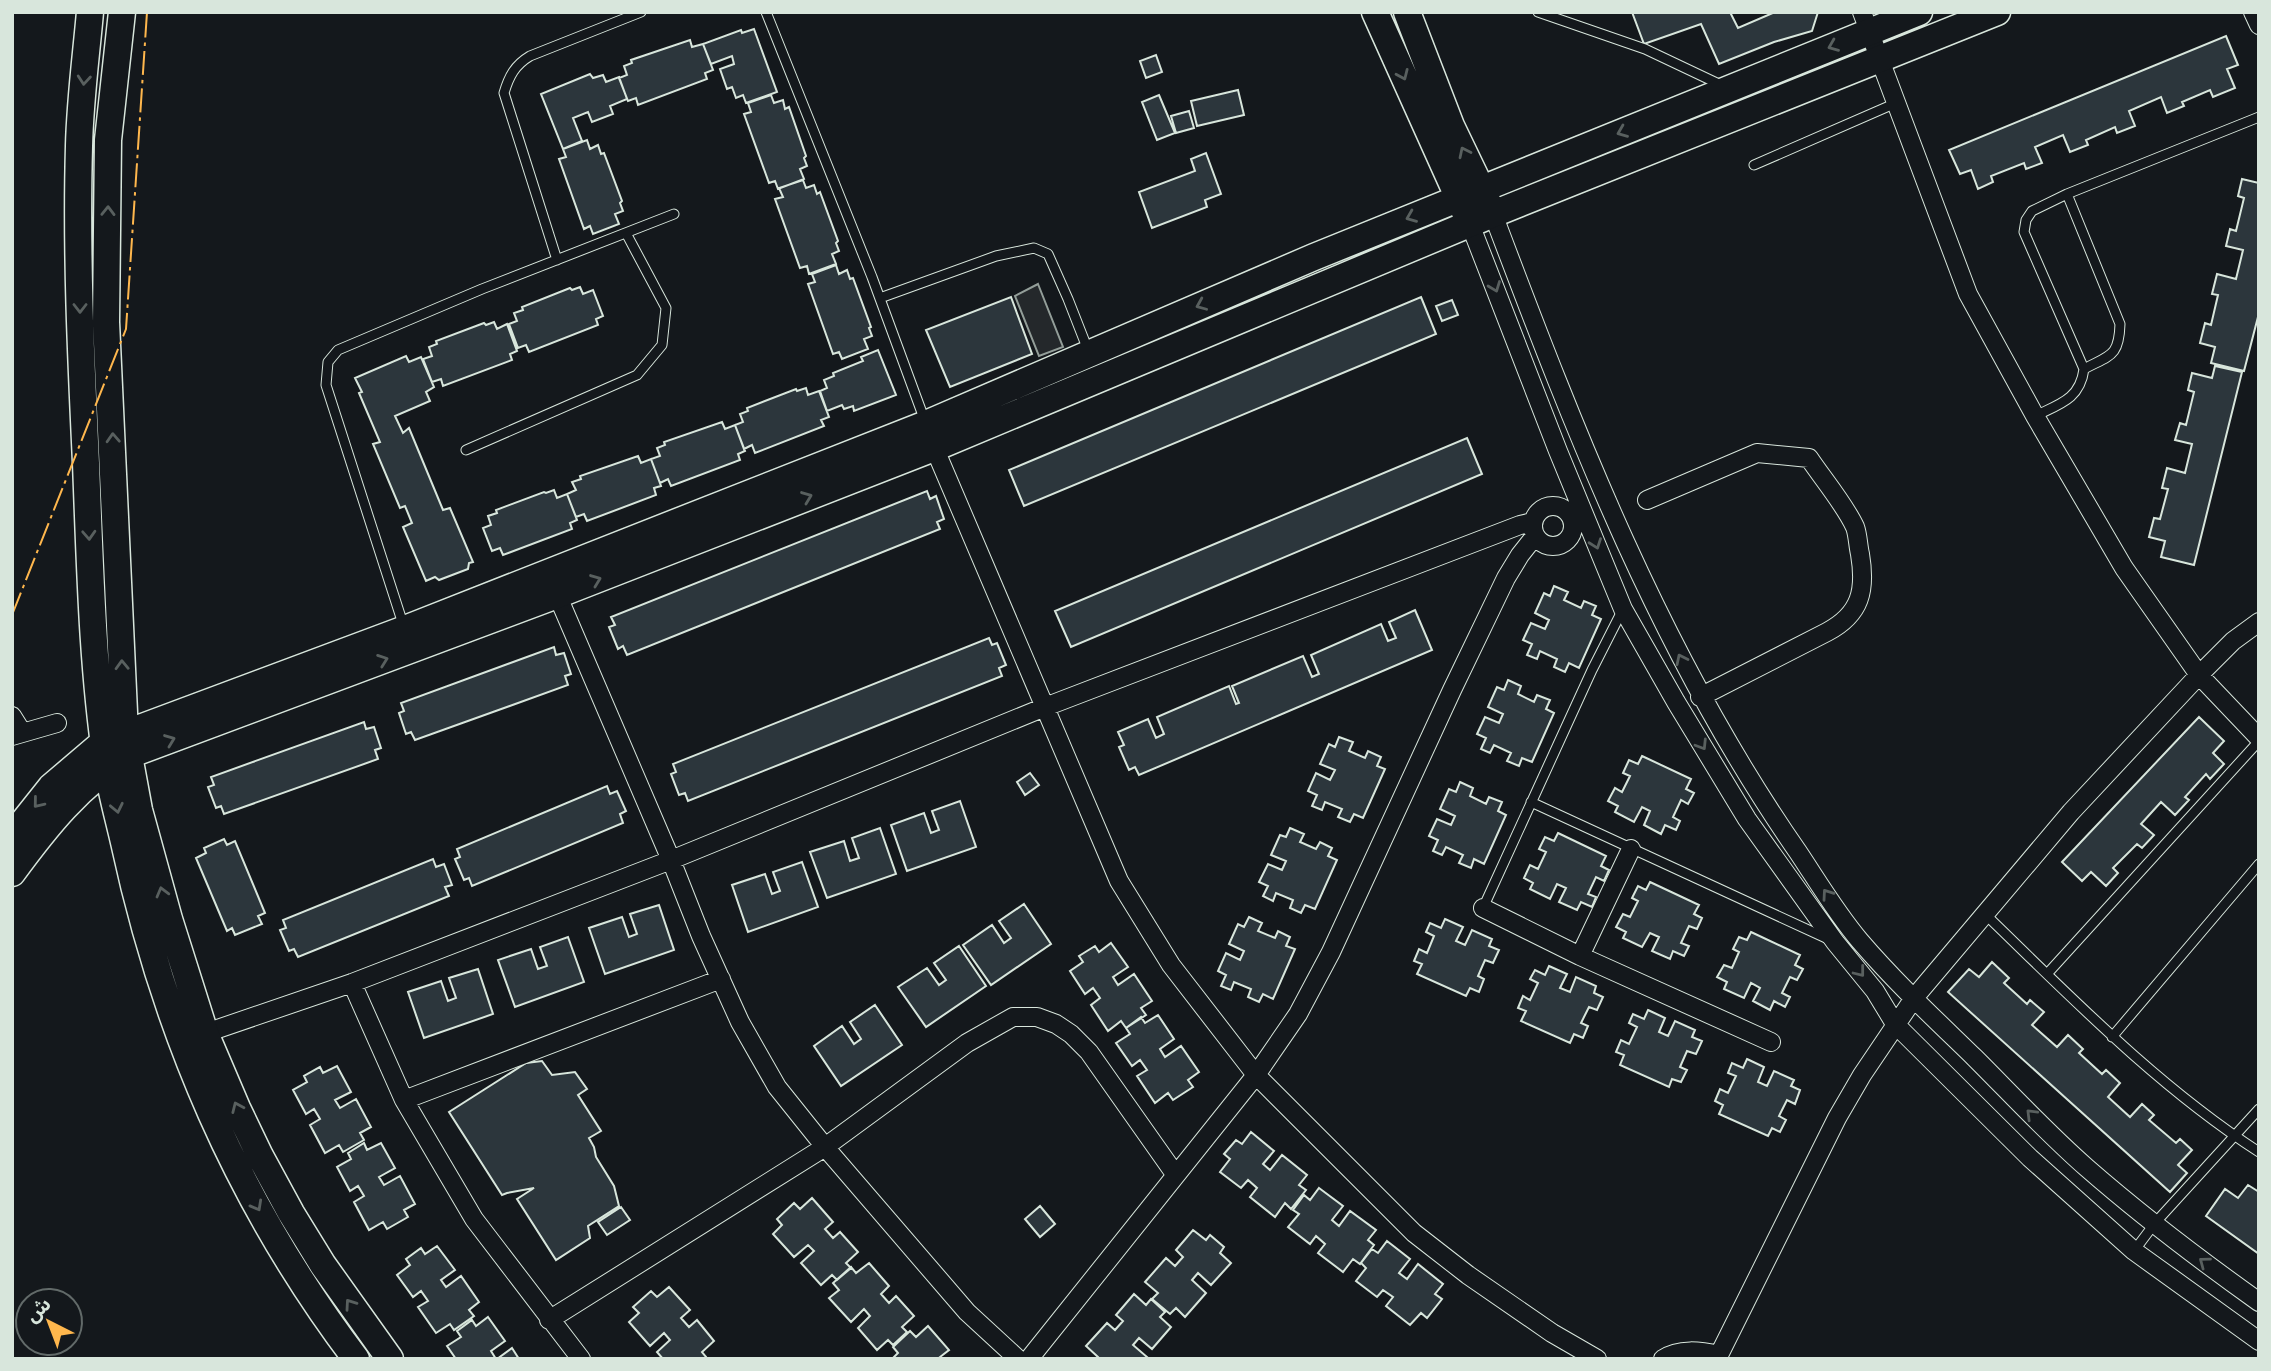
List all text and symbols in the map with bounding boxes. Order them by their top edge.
one-way arrow [1827,38,1839,52]
one-way arrow [1395,67,1409,80]
one-way arrow [77,75,92,86]
one-way arrow [1616,124,1629,138]
one-way arrow [1458,147,1472,159]
one-way arrow [100,205,116,216]
one-way arrow [1406,209,1418,223]
one-way arrow [1486,281,1500,293]
one-way arrow [1196,297,1208,311]
one-way arrow [72,302,87,313]
one-way arrow [105,432,120,443]
one-way arrow [801,492,813,506]
one-way arrow [81,530,96,541]
one-way arrow [1588,538,1602,550]
one-way arrow [589,574,601,588]
one-way arrow [376,654,388,668]
one-way arrow [1676,654,1690,666]
one-way arrow [115,660,130,671]
one-way arrow [163,734,175,748]
one-way arrow [1694,738,1707,751]
one-way arrow [34,794,46,807]
one-way arrow [108,802,123,814]
one-way arrow [155,887,170,899]
one-way arrow [1823,889,1835,902]
one-way arrow [1852,964,1865,976]
one-way arrow [231,1102,245,1114]
one-way arrow [2027,1109,2040,1122]
one-way arrow [249,1199,262,1211]
one-way arrow [2199,1258,2211,1271]
north arrow [14,1287,84,1357]
text: ش [21,1292,55,1327]
one-way arrow [346,1299,358,1312]

